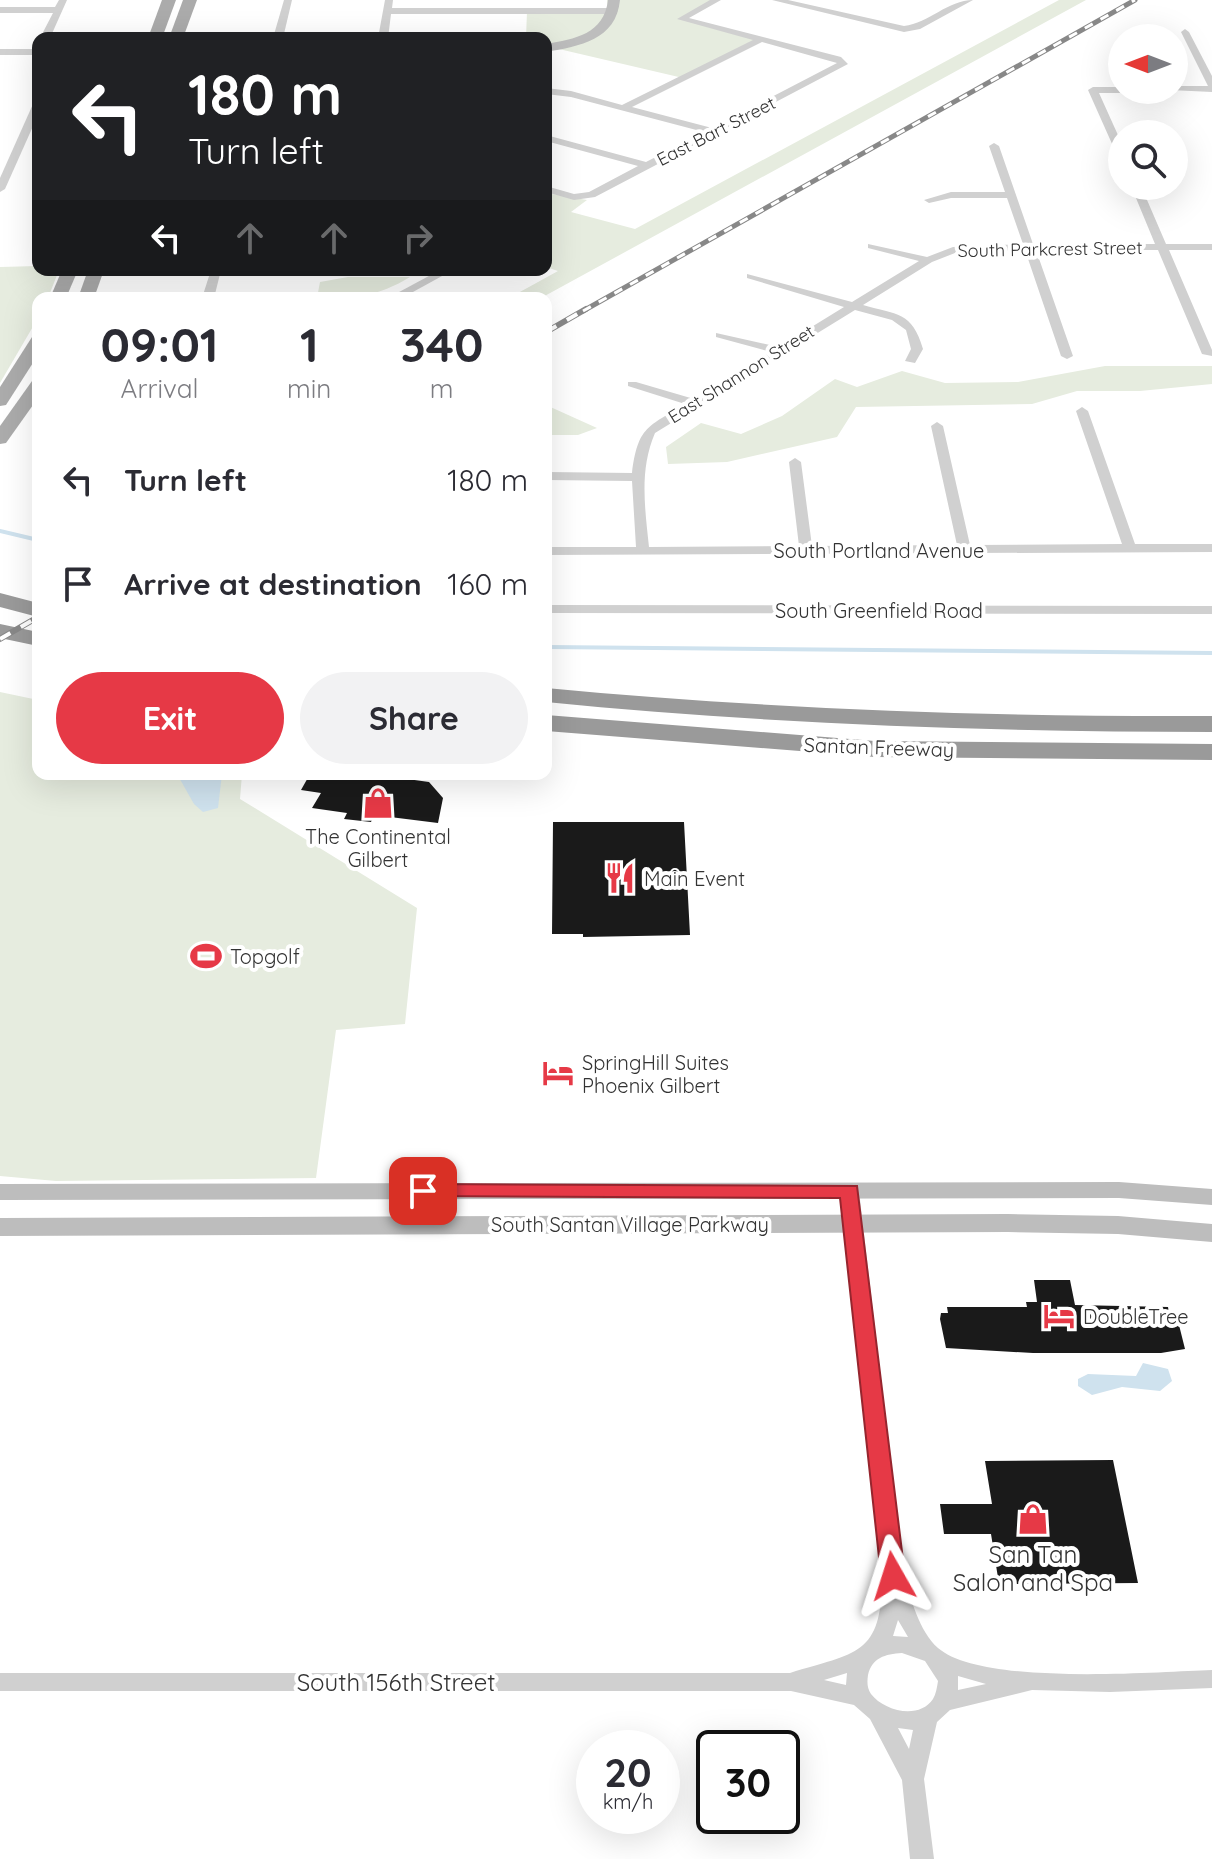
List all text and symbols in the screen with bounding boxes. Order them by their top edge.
north arrow [1108,24,1188,104]
map controls [1108,24,1188,200]
text: 180 m [188,59,342,129]
icon: left [56,64,160,168]
street label: East Bart Street [653,91,779,171]
button: search [1108,120,1188,200]
text: Turn left [188,128,324,173]
icon: left [144,216,188,260]
icon: ahead [228,216,272,260]
icon: ahead [312,216,356,260]
icon: right [396,216,440,260]
street label: South Parkcrest Street [957,236,1143,262]
text: 09:01 [101,314,219,374]
text: 1 [300,314,319,374]
text: 340 [400,314,483,374]
street label: East Shannon Street [664,320,818,428]
text: Arrival [121,372,198,405]
text: min [287,372,331,405]
text: m [430,372,454,405]
icon: left [56,458,100,502]
text: Turn left [124,461,247,499]
text: 180 m [447,461,528,499]
street label: South Portland Avenue [774,538,984,563]
icon: arrive [56,562,100,606]
text: Arrive at destination [124,565,422,603]
text: 160 m [447,565,528,603]
street label: South Greenfield Road [775,598,983,623]
button: Exit [56,672,284,764]
button: Share [300,672,528,764]
street label: Santan Freeway [803,732,955,762]
shop icon: The Continental Gilbert [361,786,395,820]
place label: The Continental Gilbert [305,824,451,872]
restaurant icon: Main Event [603,861,637,895]
place label: Main Event [644,866,745,891]
sports icon: Topgolf [189,939,223,973]
place label: Topgolf [230,944,300,969]
place label: SpringHill Suites Phoenix Gilbert [582,1050,729,1098]
hotel icon: SpringHill Suites Phoenix Gilbert [541,1056,575,1090]
pin [389,1157,457,1225]
icon: arrive [401,1169,445,1213]
street label: South Santan Village Parkway [491,1212,769,1237]
hotel icon: DoubleTree [1042,1299,1076,1333]
place label: DoubleTree [1083,1304,1189,1329]
shop icon: San Tan Salon and Spa [1016,1502,1050,1536]
position arrow [851,1534,935,1618]
place label: San Tan Salon and Spa [953,1539,1113,1597]
street label: South 156th Street [297,1667,495,1697]
speed limit sign: 30 [696,1730,800,1834]
text: 20 [604,1747,652,1797]
text: km/h [603,1789,653,1814]

